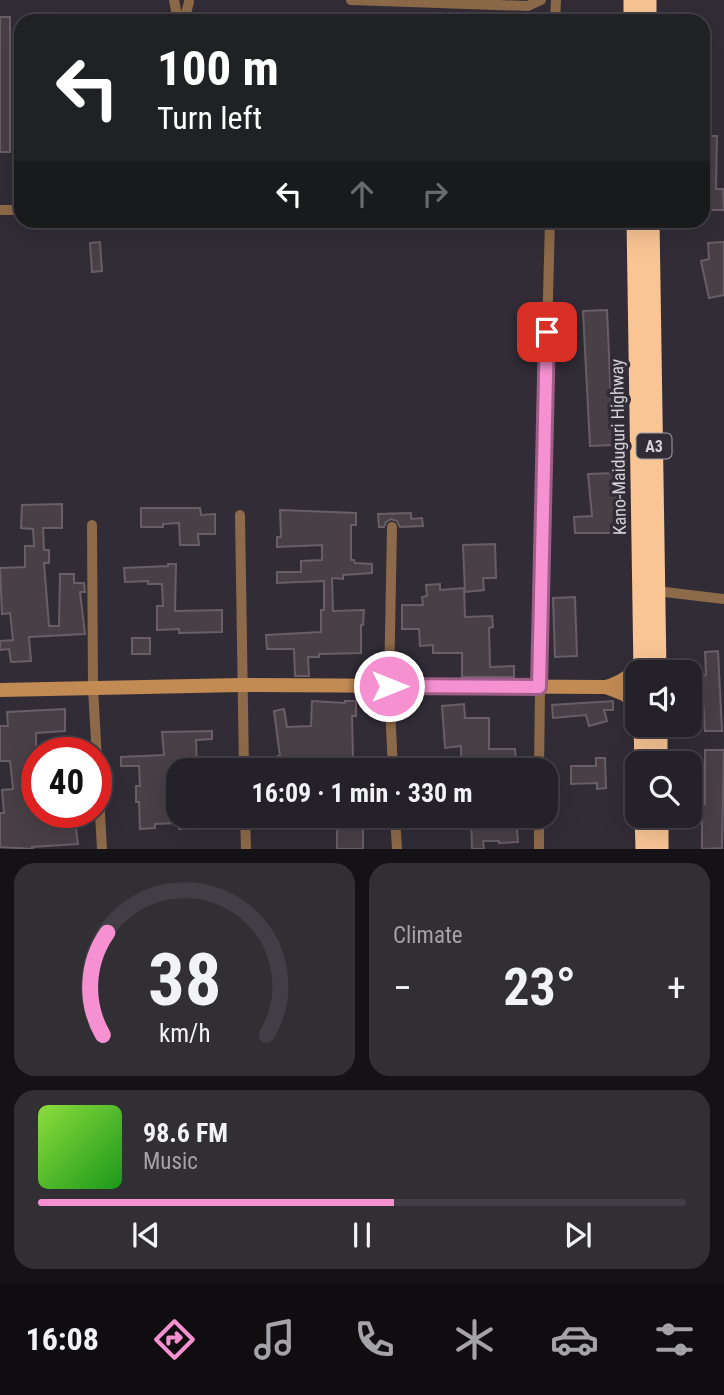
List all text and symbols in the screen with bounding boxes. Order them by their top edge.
text: 100 m [157,40,279,97]
icon: left [42,42,133,133]
text: Turn left [157,99,262,137]
icon: left [270,175,308,213]
icon: ahead [343,175,381,213]
icon: right [416,175,454,213]
pin [517,302,577,362]
icon: arrive [528,313,566,351]
street label: Kano-Maiduguri Highway [606,358,630,535]
road number: A3 [636,434,672,458]
position arrow [352,649,426,723]
map controls [625,660,702,828]
button: sound [625,660,702,737]
speed limit sign: 40 [21,737,112,828]
button: search [625,751,702,828]
text: 16:09 · 1 min · 330 m [252,778,472,808]
text: Climate [393,922,463,949]
text: 38 [148,938,221,1024]
text: 23° [503,957,576,1018]
text: − [393,966,412,1010]
text: + [667,966,686,1010]
text: km/h [159,1019,210,1048]
text: 98.6 FM [143,1118,228,1148]
text: Music [143,1148,198,1175]
icon: previous [127,1216,165,1254]
icon: pause [343,1216,381,1254]
icon: next [559,1216,597,1254]
icon: directions [150,1315,199,1364]
icon: music [250,1315,299,1364]
icon: phone [350,1315,399,1364]
icon: climate [450,1315,499,1364]
icon: car [550,1315,599,1364]
icon: filters [650,1315,699,1364]
text: 16:08 [25,1320,99,1358]

